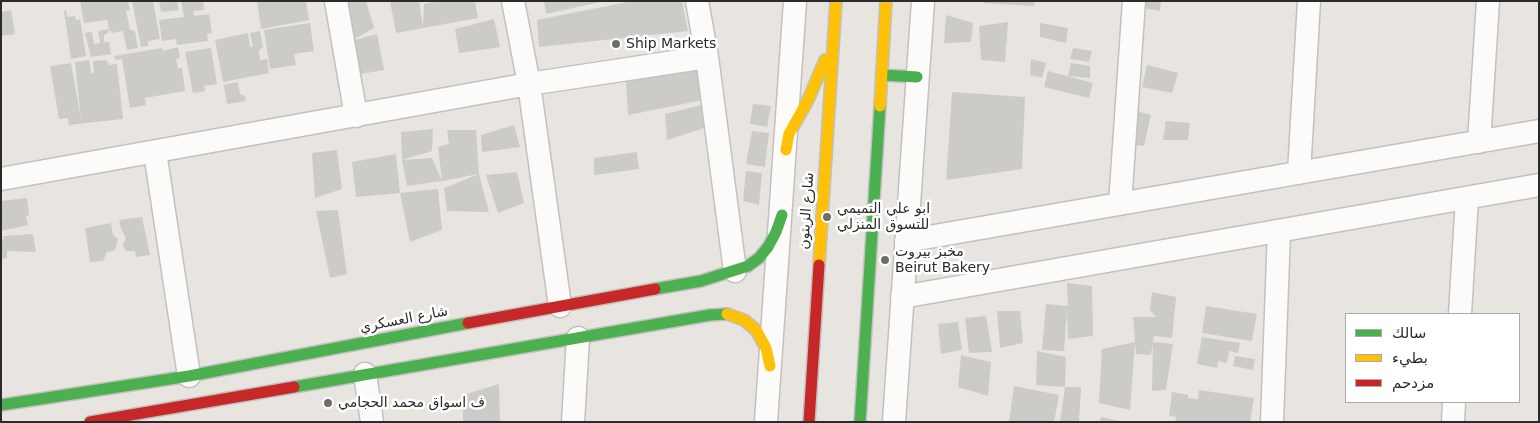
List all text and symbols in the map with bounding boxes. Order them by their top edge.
place label: Ship Markets [626,36,716,52]
marker: Ship Markets [610,38,622,50]
street label: شارع الزيتون [796,172,818,250]
place label: ابو علي التميمي للتسوق المنزلي [837,201,930,233]
marker: ابو علي التميمي للتسوق المنزلي [821,211,833,223]
place label: مخبز بيروت Beirut Bakery [895,244,990,276]
marker: مخبز بيروت Beirut Bakery [879,254,891,266]
street label: شارع العسكري [359,303,449,337]
legend [1345,313,1520,403]
text: سالك [1392,324,1426,342]
text: بطيء [1392,349,1428,367]
text: مزدحم [1392,374,1434,392]
place label: ف اسواق محمد الحجامي [338,395,485,411]
marker: ف اسواق محمد الحجامي [322,397,334,409]

